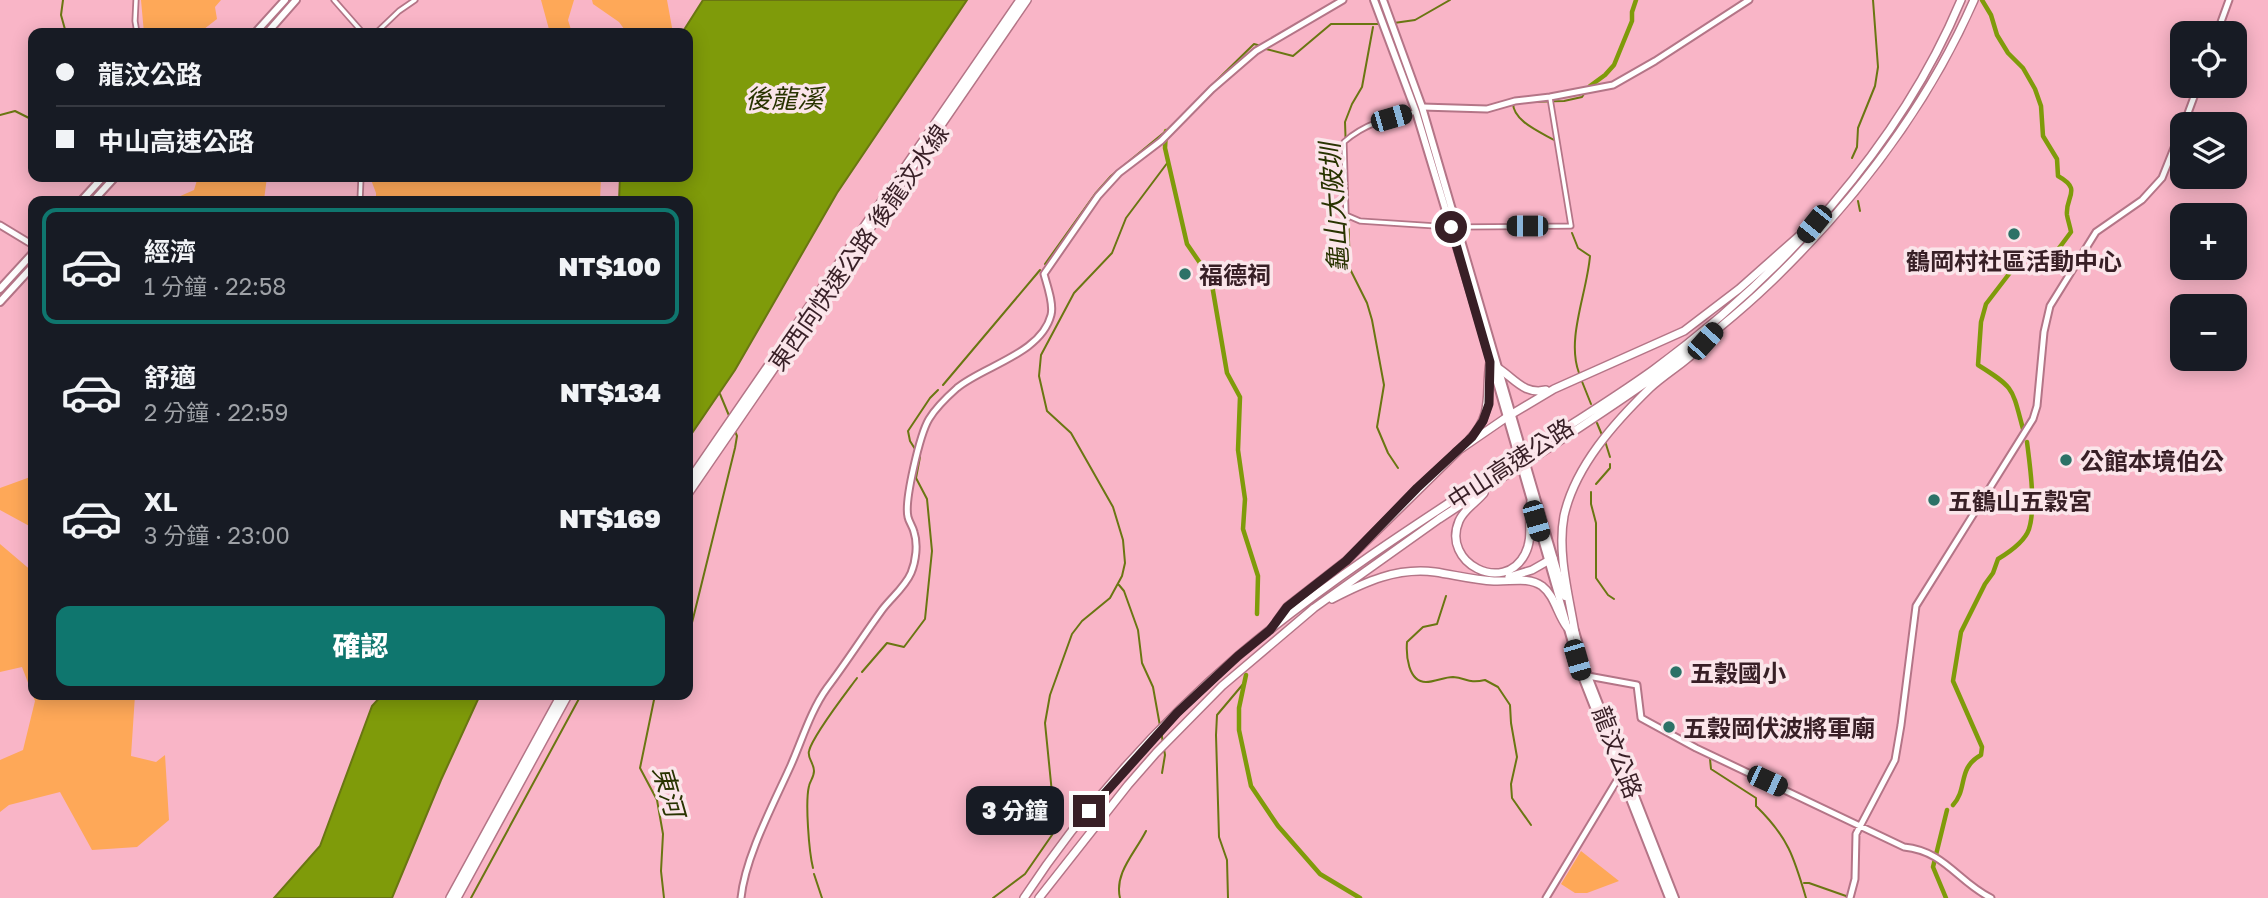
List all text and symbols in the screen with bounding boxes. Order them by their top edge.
map controls [2170,21,2247,371]
button: locate [2170,21,2247,98]
text: 龍汶公路 [98,59,202,90]
water label: 後龍溪 [745,83,827,114]
car [1368,102,1415,134]
button: layers [2170,112,2247,189]
street label: 東西向快速公路 後龍汶水線 [762,118,954,376]
text: 中山高速公路 [98,126,254,157]
water label: 龜山大陂圳 [1314,138,1354,274]
car [1793,201,1836,247]
button: + [2170,203,2247,280]
route start [1435,211,1467,243]
car [1507,216,1549,237]
marker: 鶴岡村社區活動中心 [2006,226,2022,242]
icon: car [60,235,123,298]
text: 經濟 [144,236,196,267]
place label: 鶴岡村社區活動中心 [1906,246,2122,275]
text: NT$100 [559,251,661,282]
place label: 福德祠 [1199,260,1271,289]
marker: 福德祠 [1177,266,1193,282]
text: 1 分鐘 · 22:58 [144,272,286,300]
button: − [2170,294,2247,371]
car [1684,318,1727,364]
icon: car [60,361,123,424]
text: 舒適 [144,362,196,393]
text: NT$134 [560,377,661,408]
text: 2 分鐘 · 22:59 [144,398,288,426]
street label: 中山高速公路 [1442,412,1578,514]
place label: 公館本境伯公 [2080,446,2224,475]
marker: 公館本境伯公 [2058,452,2074,468]
text: XL [144,486,178,517]
place label: 五鶴山五穀宮 [1948,486,2092,515]
icon: car [60,487,123,550]
marker: 五鶴山五穀宮 [1926,492,1942,508]
car [1521,498,1552,544]
text: NT$169 [559,503,661,534]
text: 3 分鐘 · 23:00 [144,521,290,549]
button: 確認 [56,606,665,686]
car [1562,637,1593,683]
place label: 五穀國小 [1690,658,1786,687]
marker: 五穀國小 [1668,664,1684,680]
street label: 龍汶公路 [1587,702,1649,802]
place label: 五穀岡伏波將軍廟 [1683,713,1875,742]
marker: 五穀岡伏波將軍廟 [1661,719,1677,735]
water label: 東河 [647,762,692,825]
car [1744,763,1791,799]
callout: 3 分鐘 [967,786,1064,836]
route end [1073,795,1105,827]
text: 3 分鐘 [982,796,1048,824]

